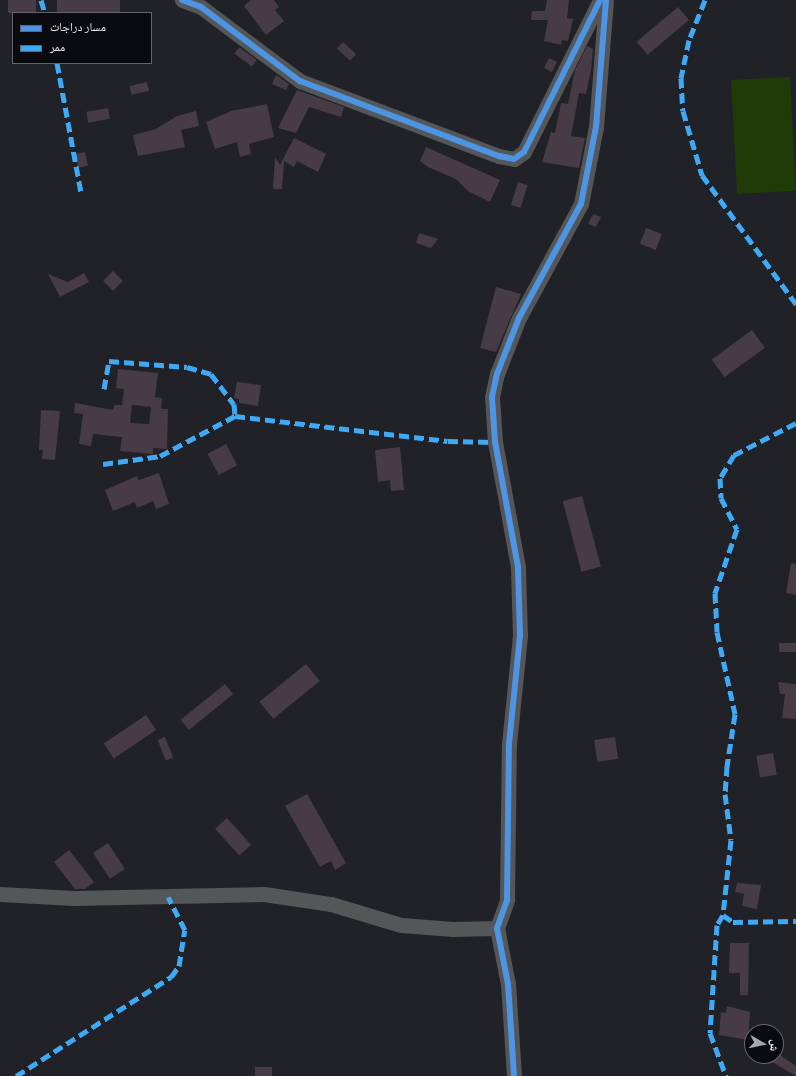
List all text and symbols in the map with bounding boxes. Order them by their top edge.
legend [12,12,152,64]
text: مسار دراجات [50,19,106,33]
text: ممر [50,39,65,53]
north arrow [744,1024,784,1064]
text: ش [768,1039,783,1053]

